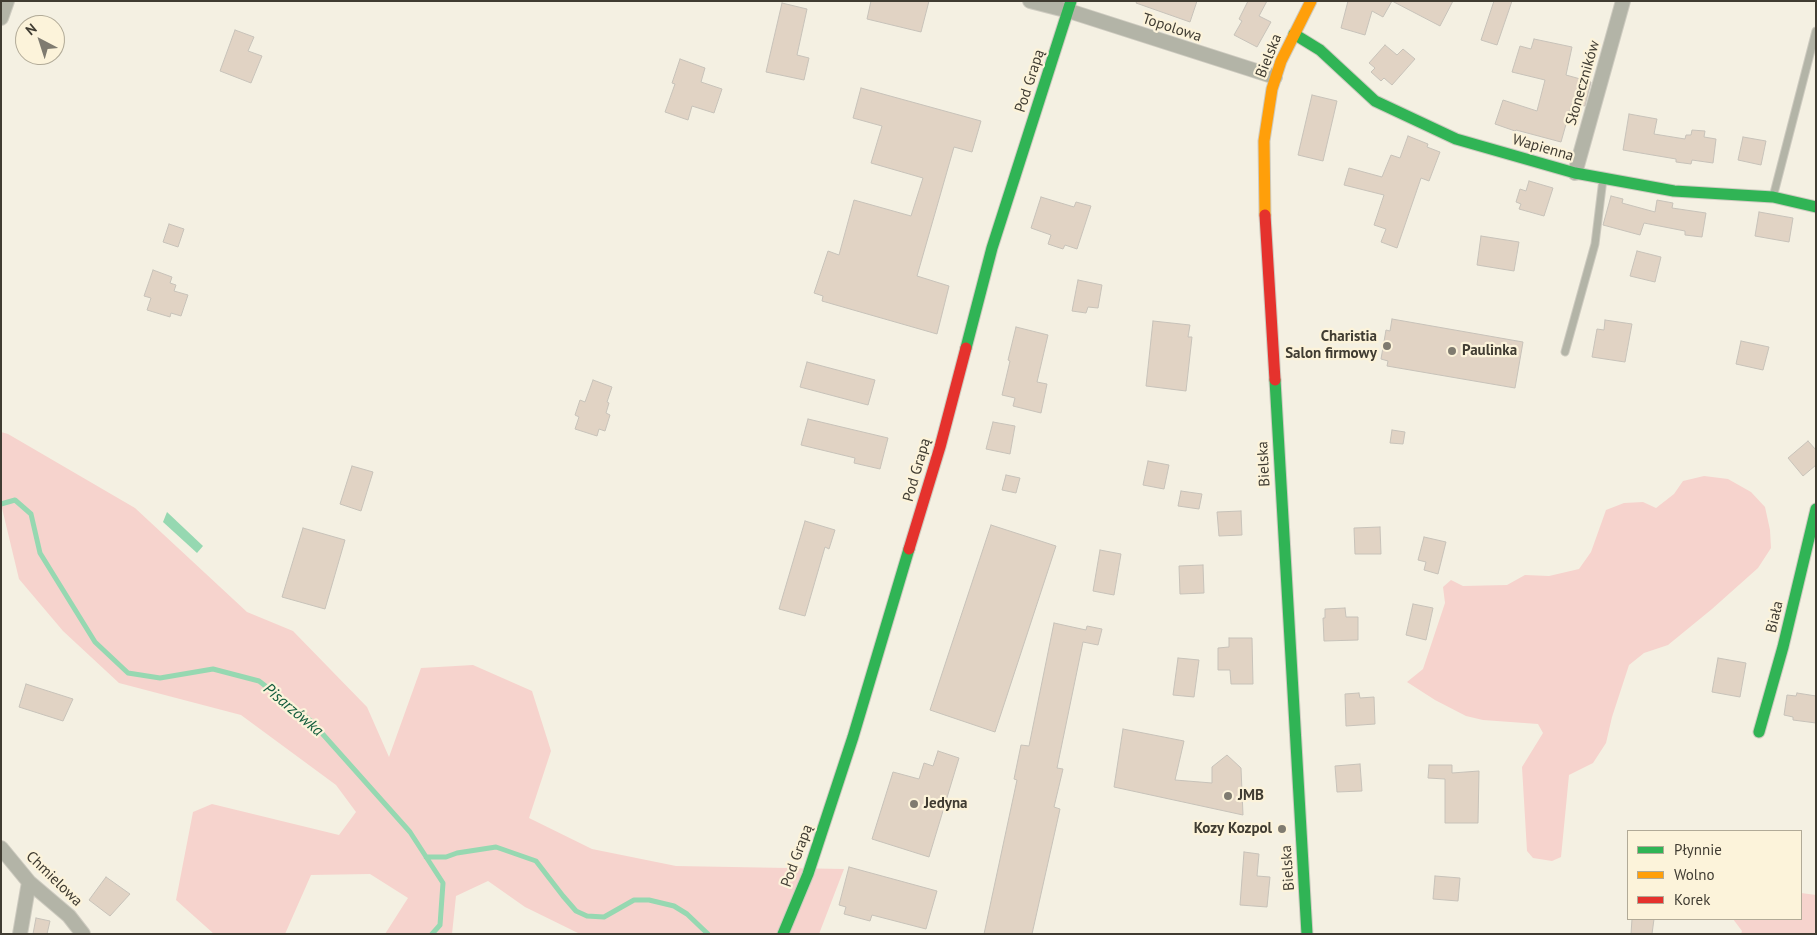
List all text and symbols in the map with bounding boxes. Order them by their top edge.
street label: Topolowa [1140,10,1204,46]
north arrow [15,15,65,65]
text: N [22,19,40,39]
street label: Bielska [1252,31,1286,81]
street label: Słoneczników [1562,39,1604,127]
street label: Pod Grapą [1011,47,1049,115]
street label: Wapienna [1510,131,1576,165]
place label: Charistia Salon firmowy [1285,328,1377,363]
marker: Charistia Salon firmowy [1381,340,1393,352]
place label: Paulinka [1462,342,1517,360]
marker: Paulinka [1446,345,1458,357]
street label: Pod Grapą [899,436,935,504]
street label: Bielska [1254,441,1274,487]
street label: Biała [1763,599,1787,635]
water label: Pisarzówka [259,679,327,741]
place label: JMB [1238,787,1264,805]
marker: JMB [1222,790,1234,802]
place label: Jedyna [924,795,967,813]
marker: Jedyna [908,798,920,810]
place label: Kozy Kozpol [1194,820,1272,838]
street label: Pod Grapą [777,822,817,890]
marker: Kozy Kozpol [1276,823,1288,835]
legend [1627,830,1802,920]
text: Płynnie [1674,840,1722,859]
street label: Bielska [1277,845,1299,891]
street label: Chmielowa [22,848,86,910]
text: Wolno [1674,865,1714,884]
text: Korek [1674,890,1710,909]

